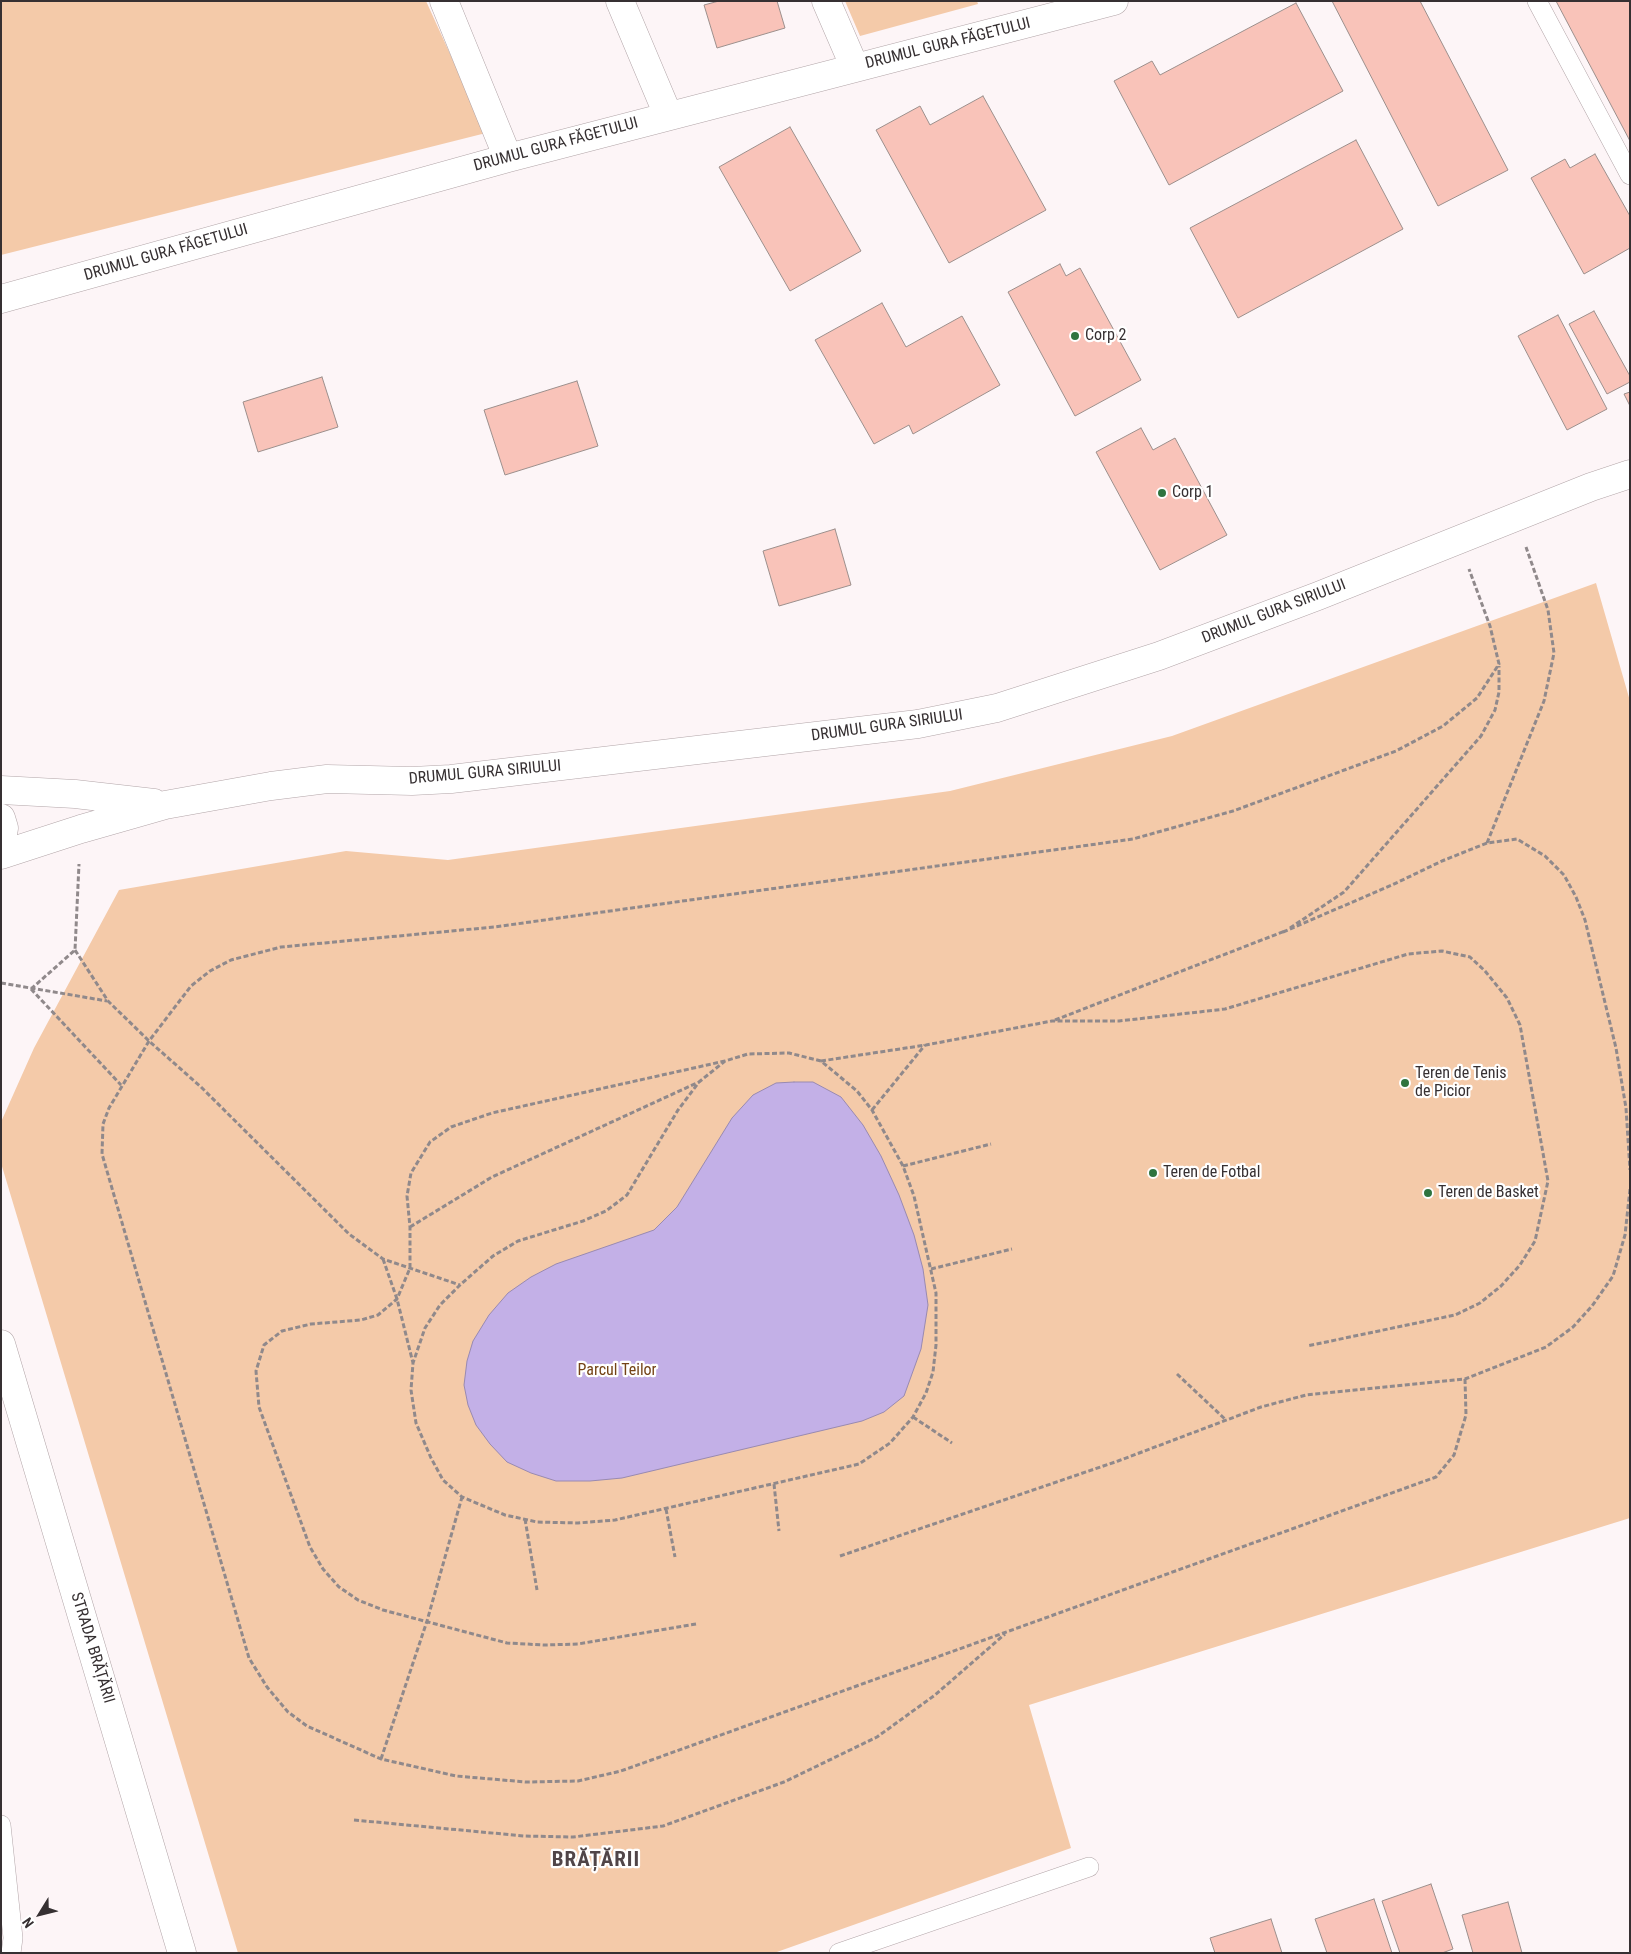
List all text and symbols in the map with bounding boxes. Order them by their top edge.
street label: DRUMUL GURA FĂGETULUI [864,14,1032,74]
street label: DRUMUL GURA FĂGETULUI [472,114,640,176]
street label: DRUMUL GURA FĂGETULUI [82,220,250,286]
place label: Corp 2 [1085,326,1126,346]
marker: Corp 2 [1069,330,1081,342]
place label: Corp 1 [1172,483,1213,503]
marker: Corp 1 [1156,487,1168,499]
street label: DRUMUL GURA SIRIULUI [1199,576,1349,648]
street label: DRUMUL GURA SIRIULUI [810,706,964,746]
street label: DRUMUL GURA SIRIULUI [408,757,562,789]
place label: Teren de Tenis de Picior [1415,1064,1507,1102]
marker: Teren de Tenis de Picior [1399,1077,1411,1089]
place label: Teren de Fotbal [1163,1163,1260,1183]
marker: Teren de Fotbal [1147,1167,1159,1179]
place label: Teren de Basket [1438,1183,1539,1203]
marker: Teren de Basket [1422,1187,1434,1199]
park label: Parcul Teilor [578,1361,656,1381]
street label: STRADA BRĂȚĂRII [66,1590,118,1706]
district label: BRĂȚĂRII [551,1848,641,1874]
north arrow [15,1889,65,1939]
text: N [19,1915,37,1931]

